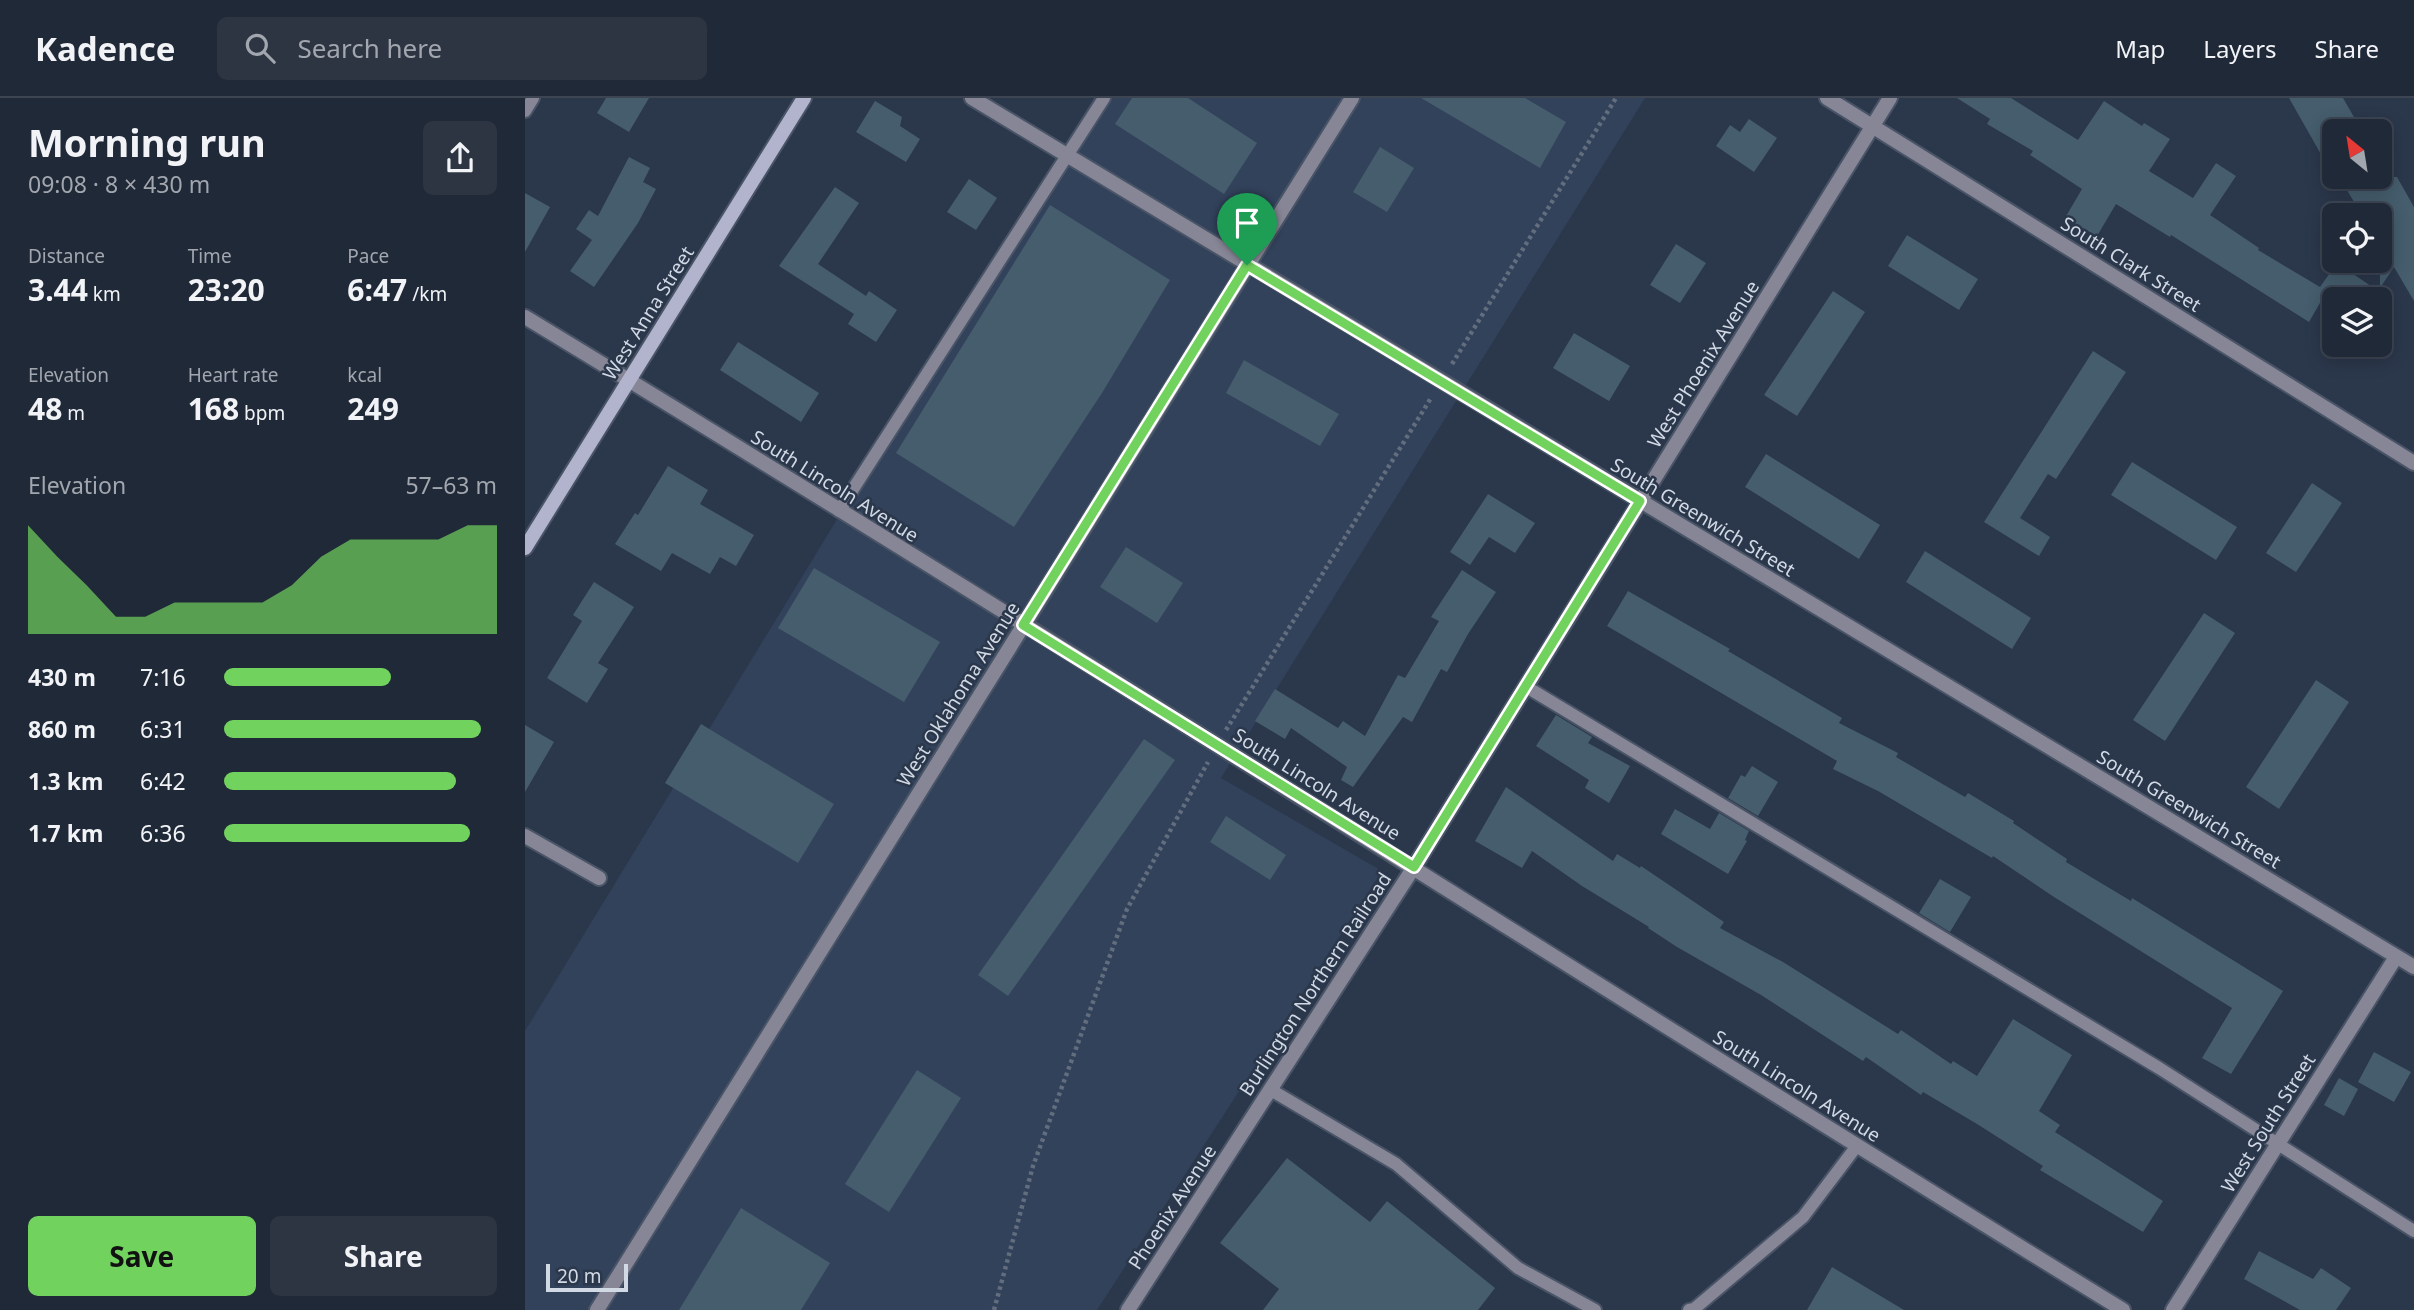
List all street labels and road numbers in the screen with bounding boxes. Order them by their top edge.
street label: South Clark Street [2056,210,2206,318]
street label: West Anna Street [596,241,700,385]
street label: West Phoenix Avenue [1641,275,1765,453]
street label: South Lincoln Avenue [746,424,924,548]
street label: South Greenwich Street [1606,452,1800,582]
street label: West Oklahoma Avenue [891,597,1025,791]
street label: South Lincoln Avenue [1228,722,1406,846]
street label: South Greenwich Street [2092,744,2286,874]
street label: Burlington Northern Railroad [1233,867,1397,1101]
street label: South Lincoln Avenue [1708,1024,1886,1148]
street label: West South Street [2215,1049,2321,1197]
street label: Phoenix Avenue [1122,1140,1222,1274]

